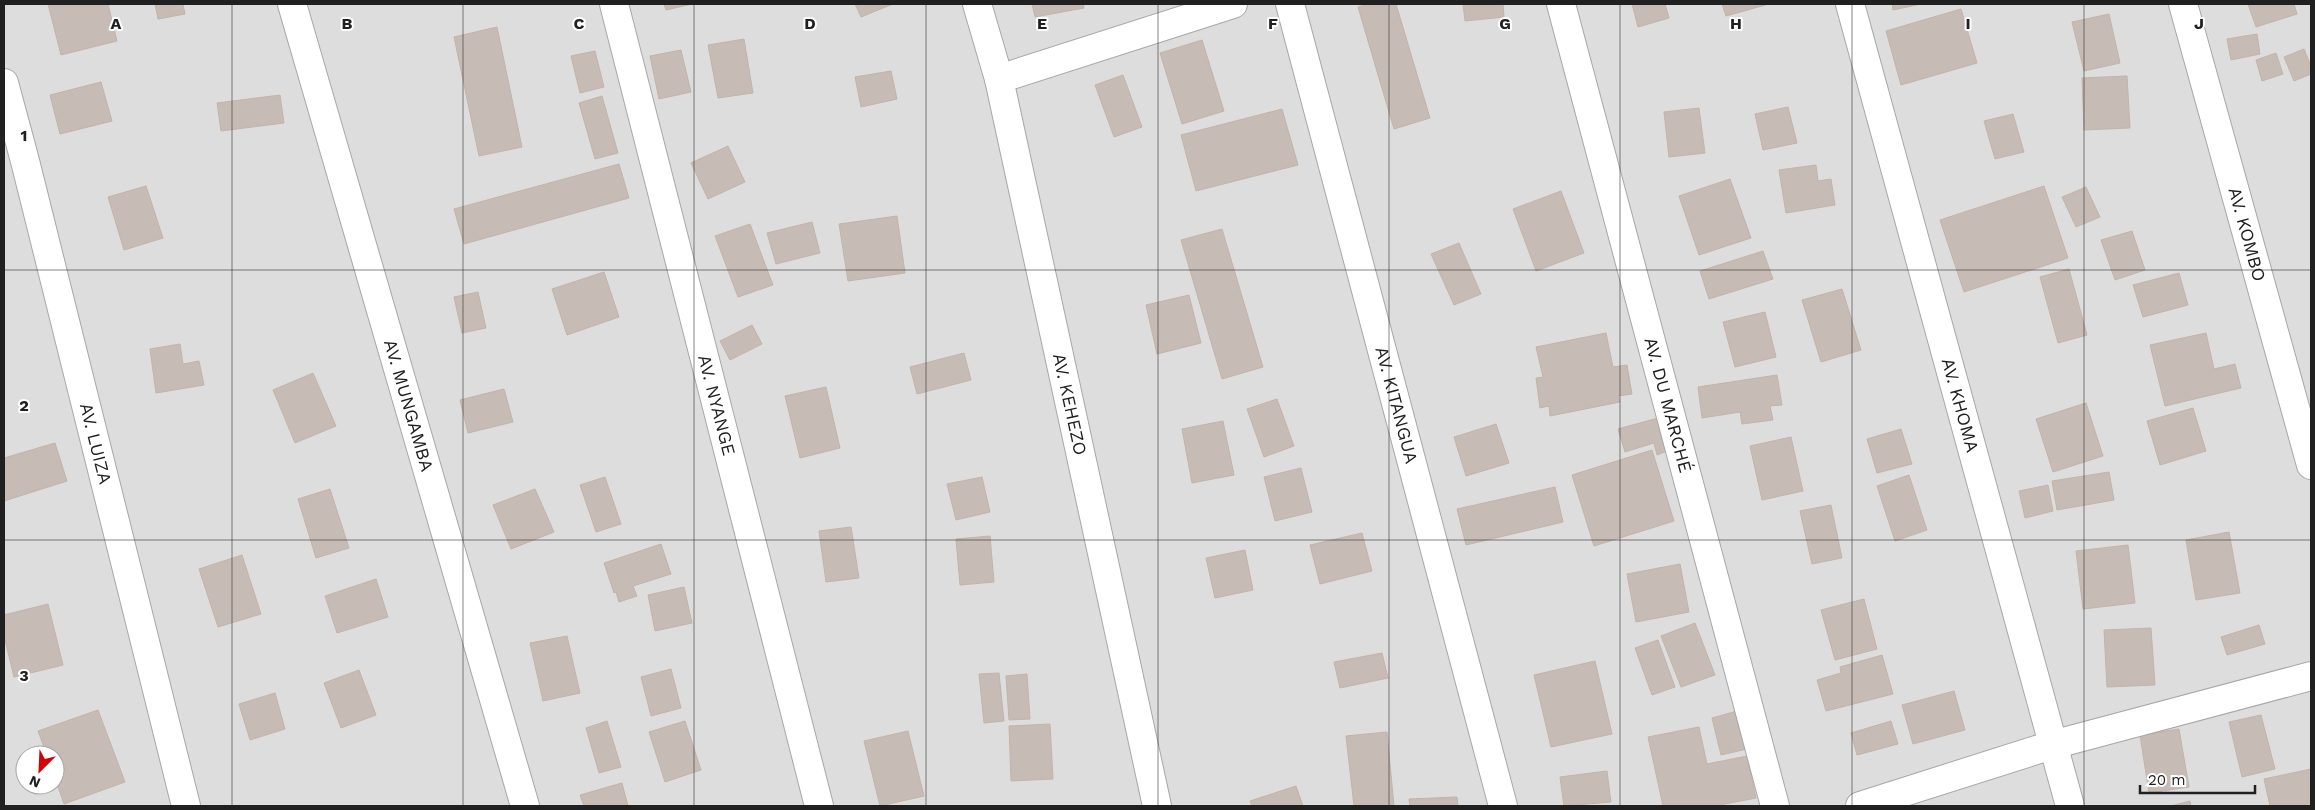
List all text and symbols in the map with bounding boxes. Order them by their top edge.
text: A [111,14,122,33]
text: B [342,14,353,33]
text: C [574,14,585,33]
text: D [804,14,816,33]
text: E [1037,14,1047,33]
text: F [1268,14,1278,33]
text: G [1499,14,1511,33]
text: H [1730,14,1742,33]
text: I [1965,14,1971,33]
text: J [2194,14,2204,33]
text: 1 [21,126,27,145]
street label: AV. KOMBO [2224,185,2270,284]
street label: AV. DU MARCHÉ [1640,335,1697,475]
street label: AV. MUNGAMBA [380,337,438,474]
street label: AV. KITANGUA [1371,344,1423,466]
street label: AV. KEHEZO [1049,351,1091,457]
street label: AV. NYANGE [694,352,740,458]
street label: AV. KHOMA [1938,355,1984,455]
text: 2 [19,396,29,415]
street label: AV. LUIZA [76,401,116,486]
text: 3 [19,666,29,685]
north arrow [15,745,65,795]
scale bar [2140,762,2255,794]
text: 20 m [2148,771,2186,789]
text: N [27,772,43,791]

